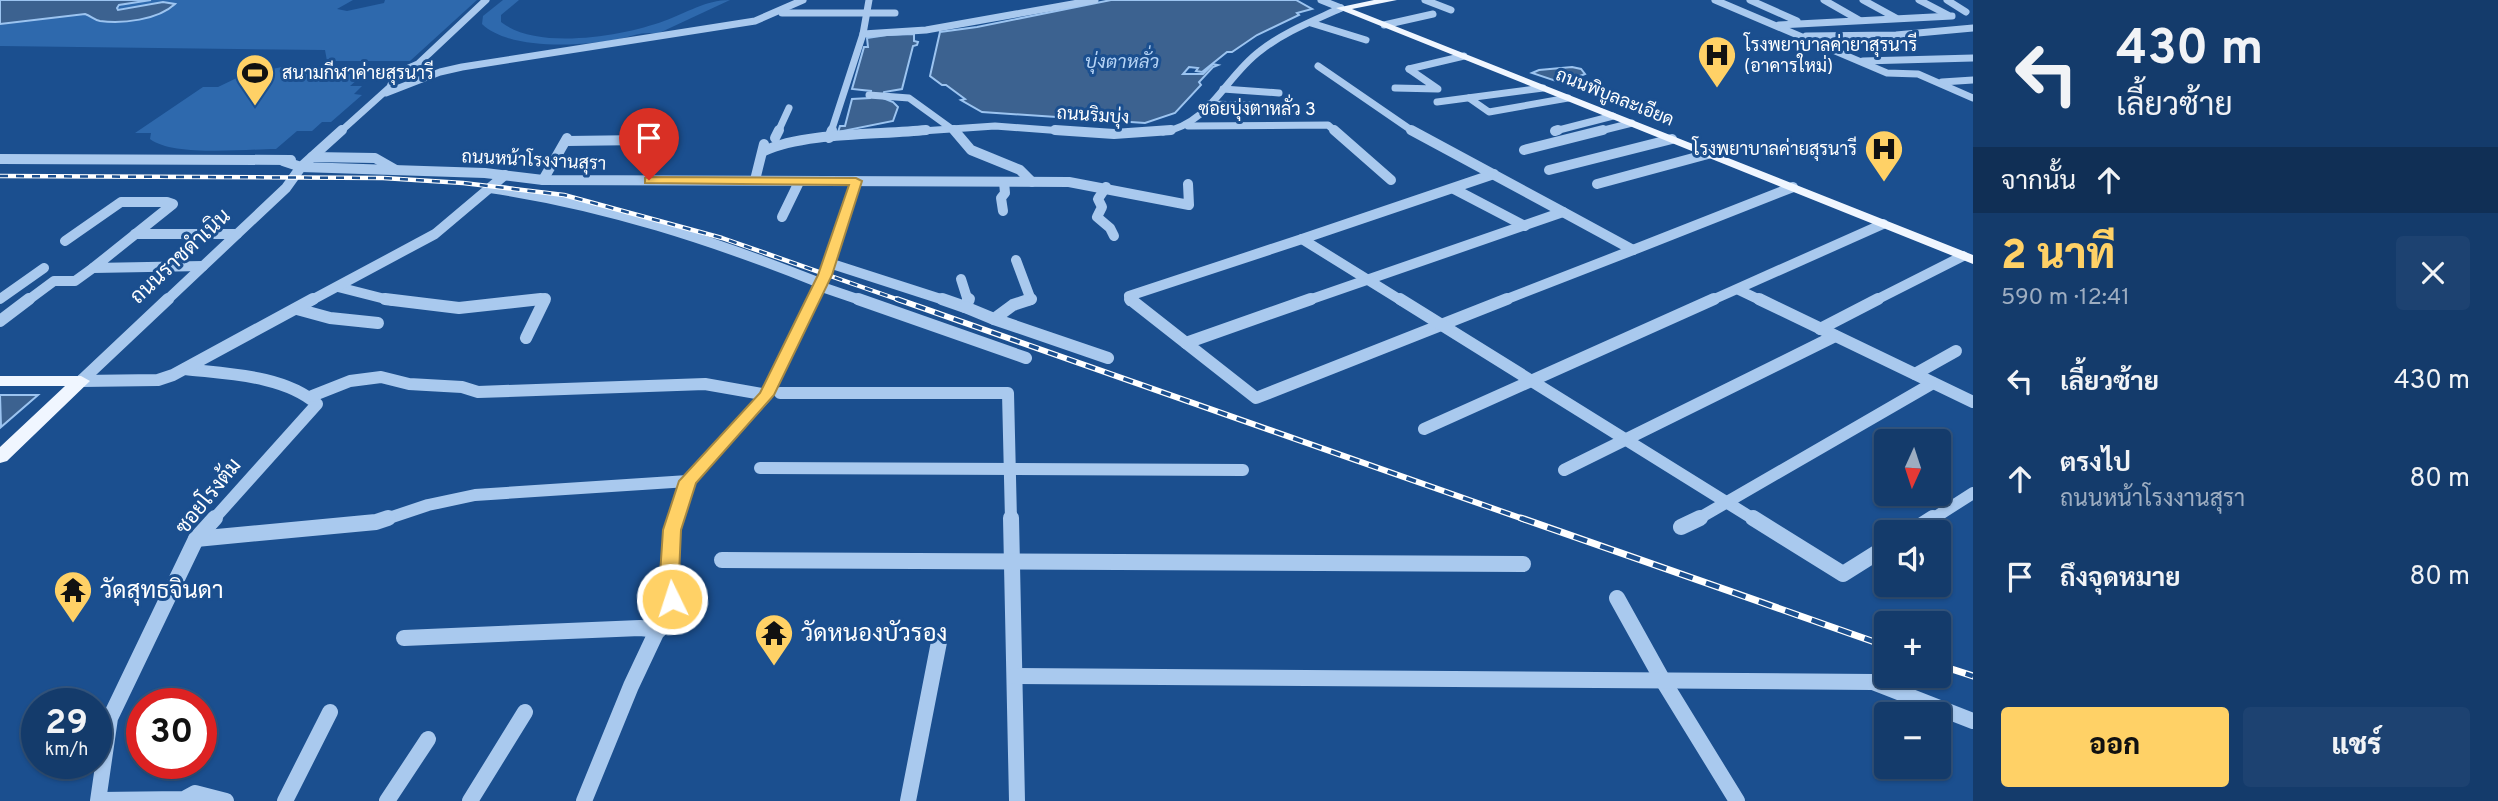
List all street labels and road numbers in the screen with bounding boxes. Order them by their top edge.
street label: ถนนพิบูลละเอียด [1552,61,1678,133]
street label: ซอยบุ่งตาหลั่ว 3 [1198,94,1316,122]
street label: ถนนริมบุ่ง [1056,100,1130,131]
street label: ถนนหน้าโรงงานสุรา [461,143,607,177]
street label: ถนนราชดำเนิน [125,204,237,311]
street label: ซอยโรงต้ม [169,453,248,541]

